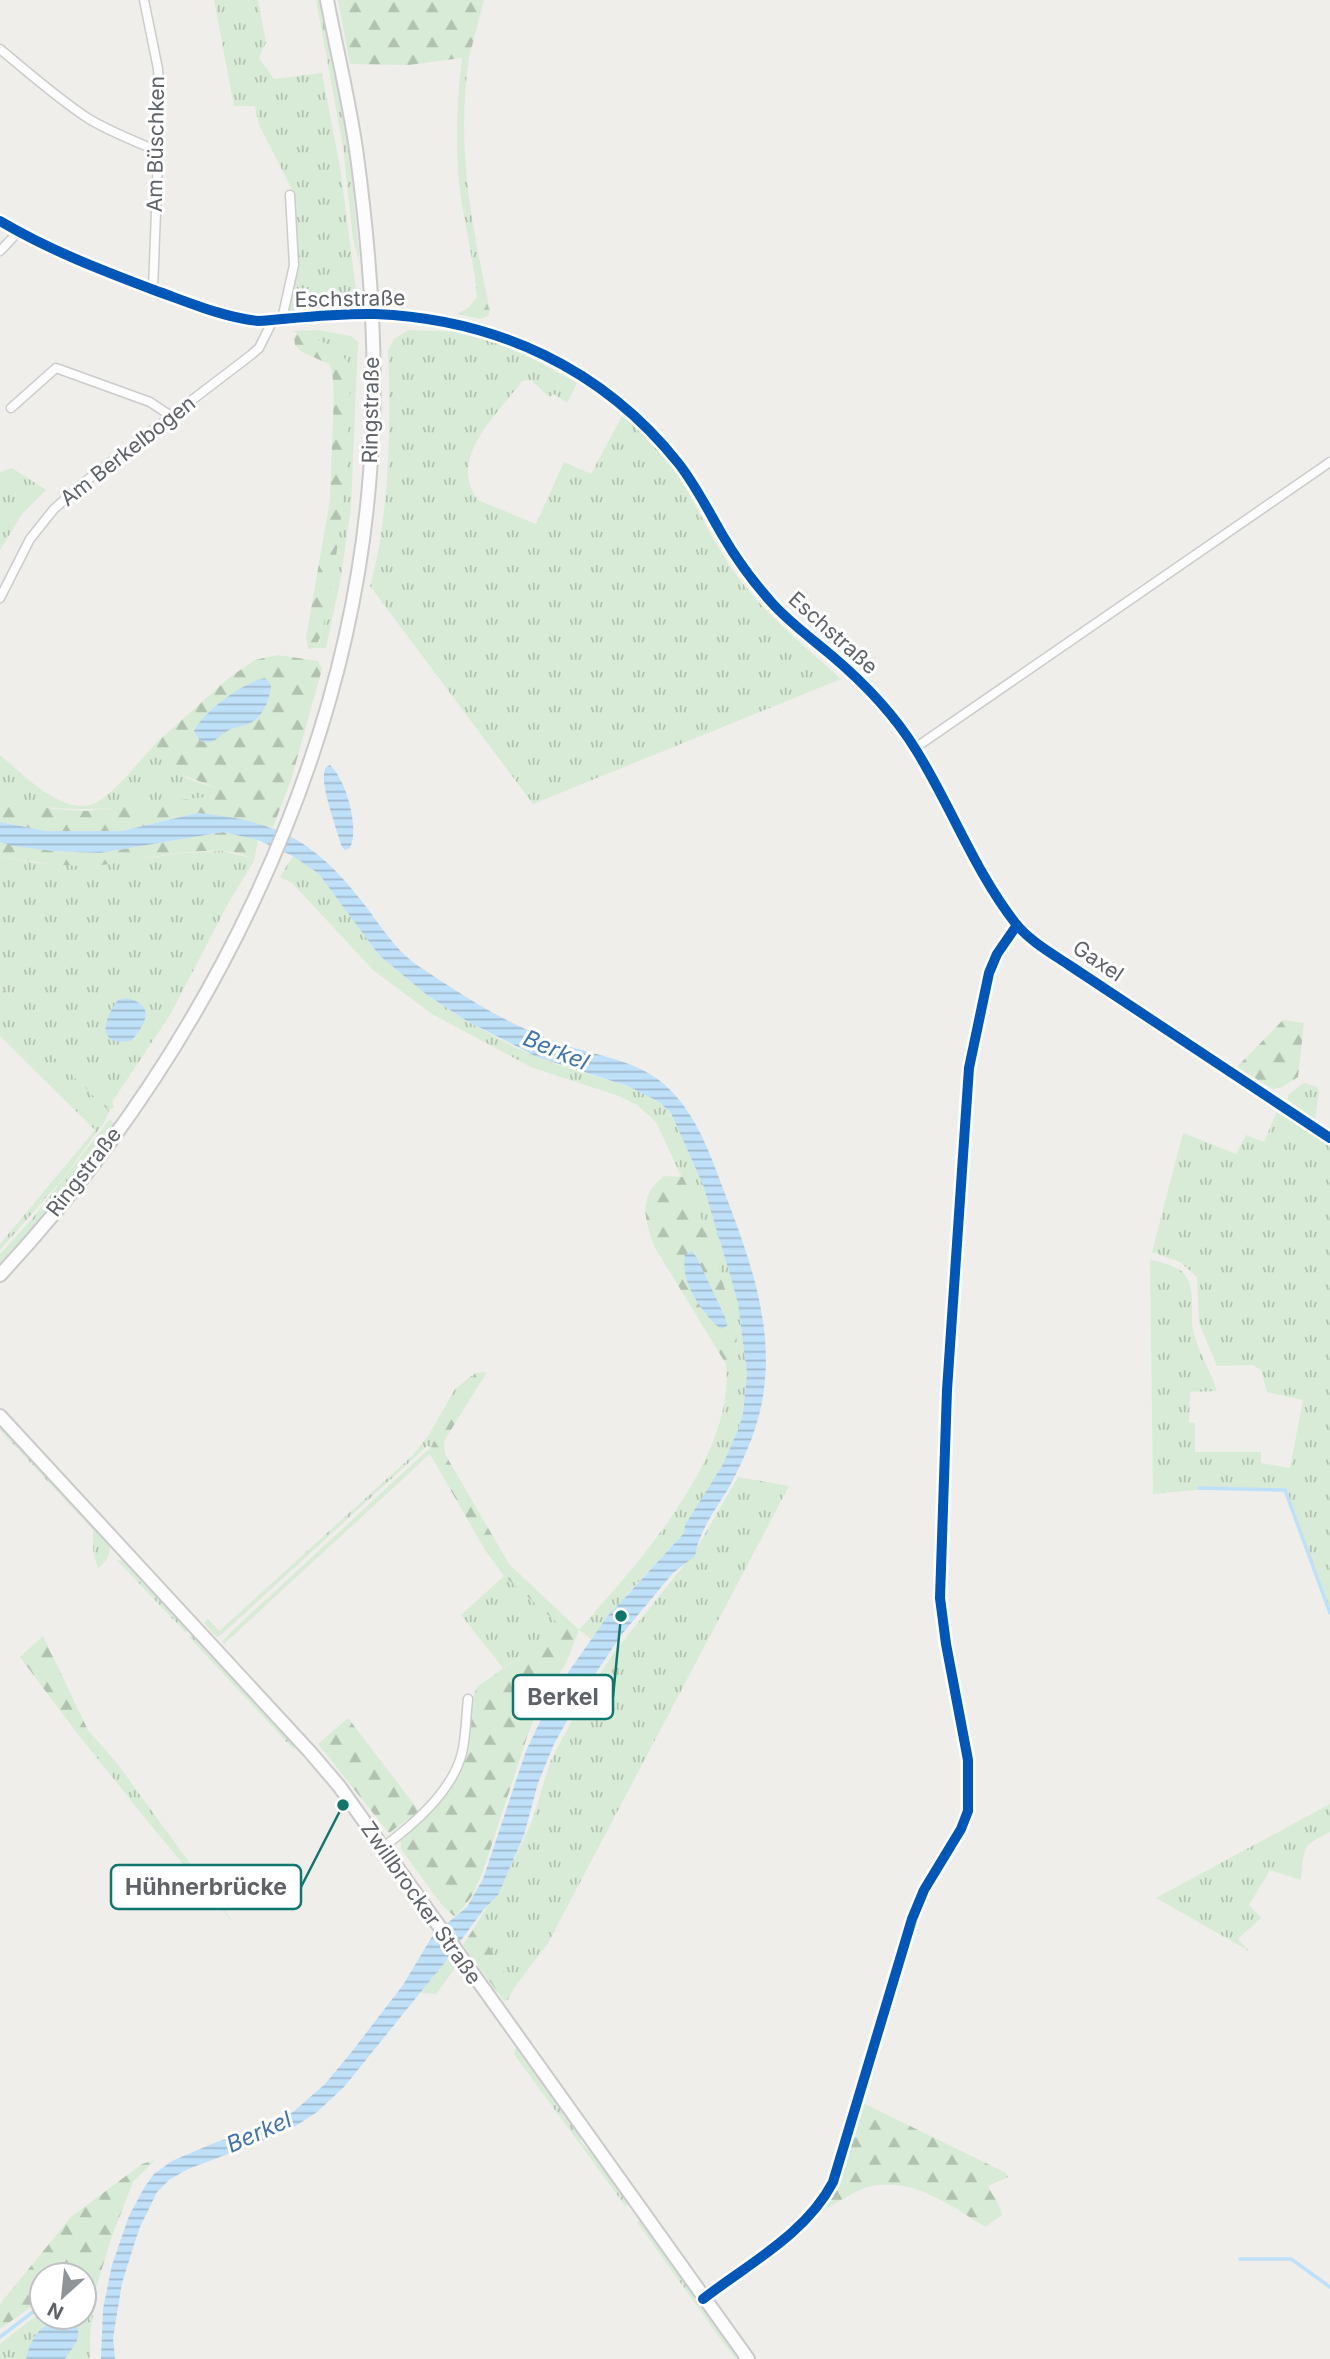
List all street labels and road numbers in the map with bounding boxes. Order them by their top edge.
street label: Am Büschken [142,76,169,212]
street label: Eschstraße [294,285,406,312]
street label: Ringstraße [357,356,384,464]
street label: Am Berkelbogen [55,390,200,511]
street label: Eschstraße [784,586,883,679]
street label: Gaxel [1068,935,1128,987]
street label: Ringstraße [41,1122,126,1221]
street label: Zwillbrocker Straße [356,1816,487,1989]

